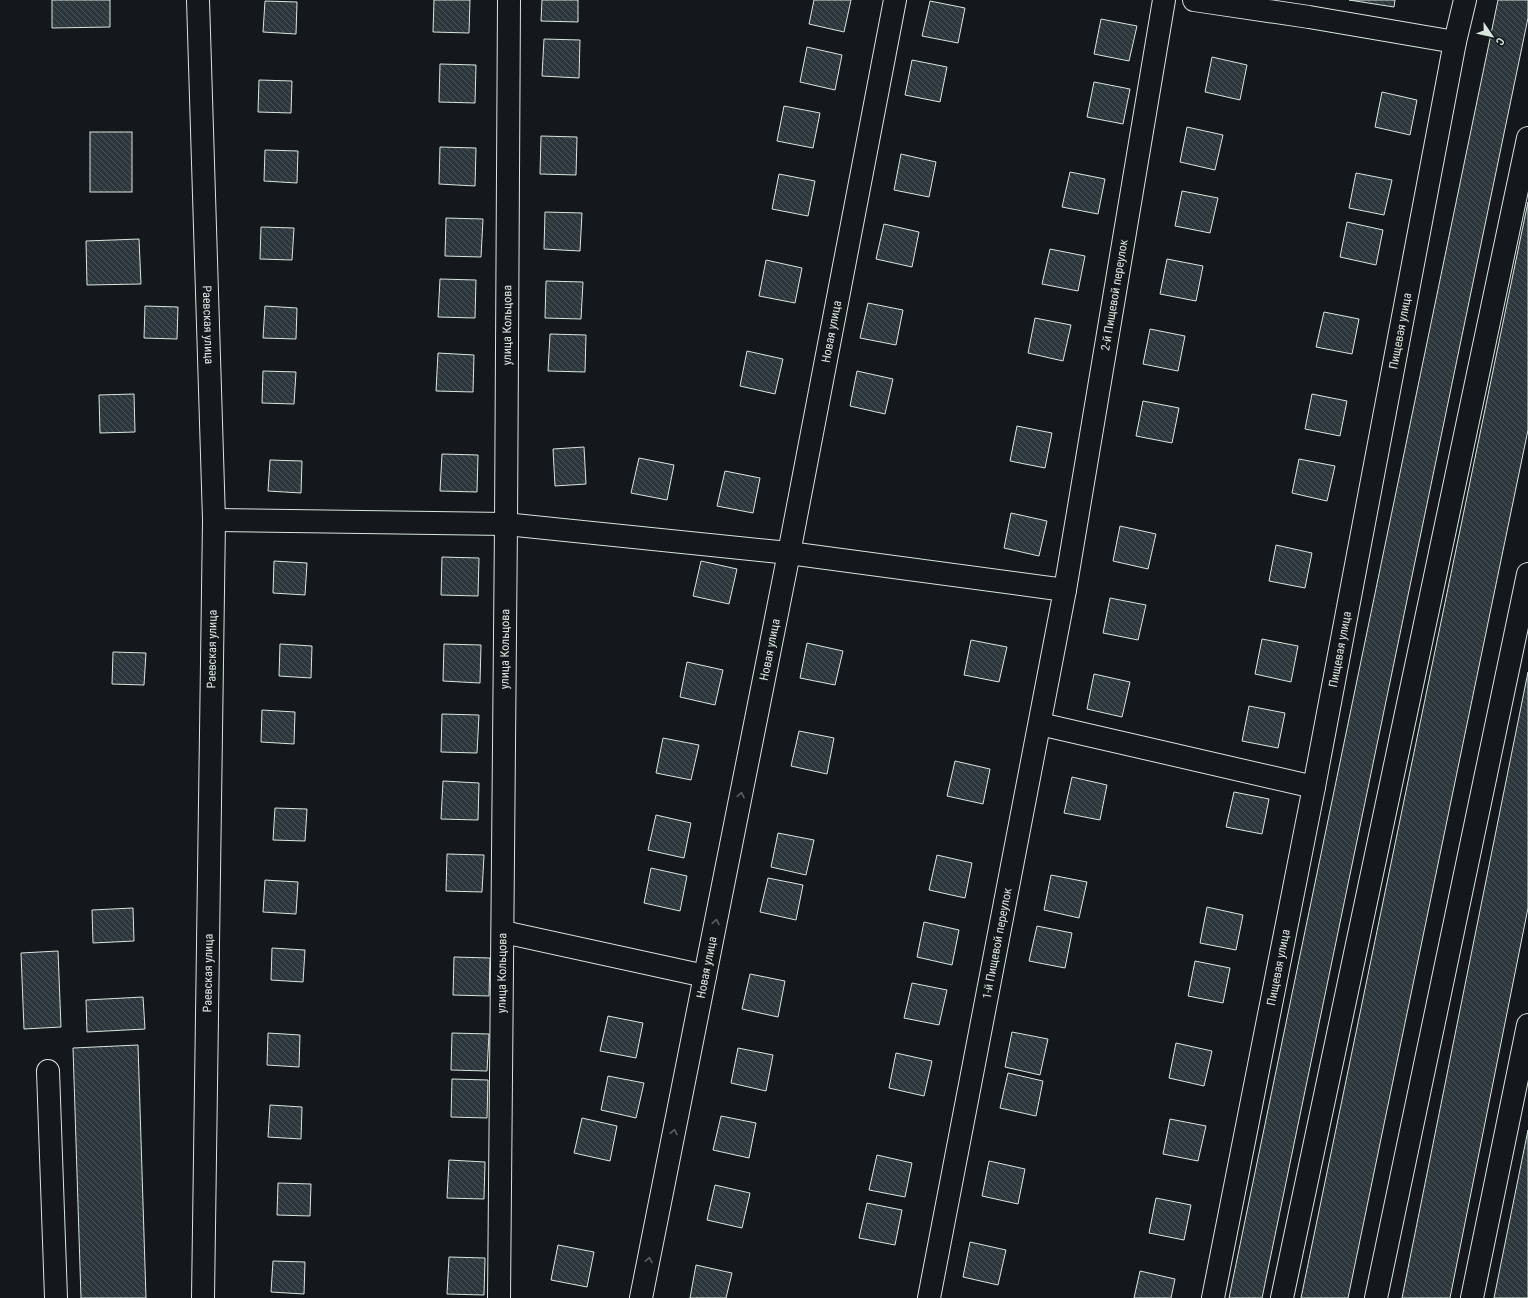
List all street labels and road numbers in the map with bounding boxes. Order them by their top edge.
street label: 2-й Пищевой переулок [1098,238,1131,352]
street label: Раевская улица [200,285,216,365]
street label: улица Кольцова [500,285,514,365]
street label: Пищевая улица [1386,291,1414,370]
street label: Новая улица [819,299,844,364]
street label: Раевская улица [204,609,220,688]
street label: улица Кольцова [498,609,512,689]
street label: Пищевая улица [1326,610,1354,689]
street label: Новая улица [757,617,783,682]
street label: 1-й Пищевой переулок [980,887,1015,1000]
street label: Пищевая улица [1264,928,1293,1007]
street label: Раевская улица [200,933,216,1012]
street label: улица Кольцова [495,933,509,1013]
street label: Новая улица [694,935,720,1000]

